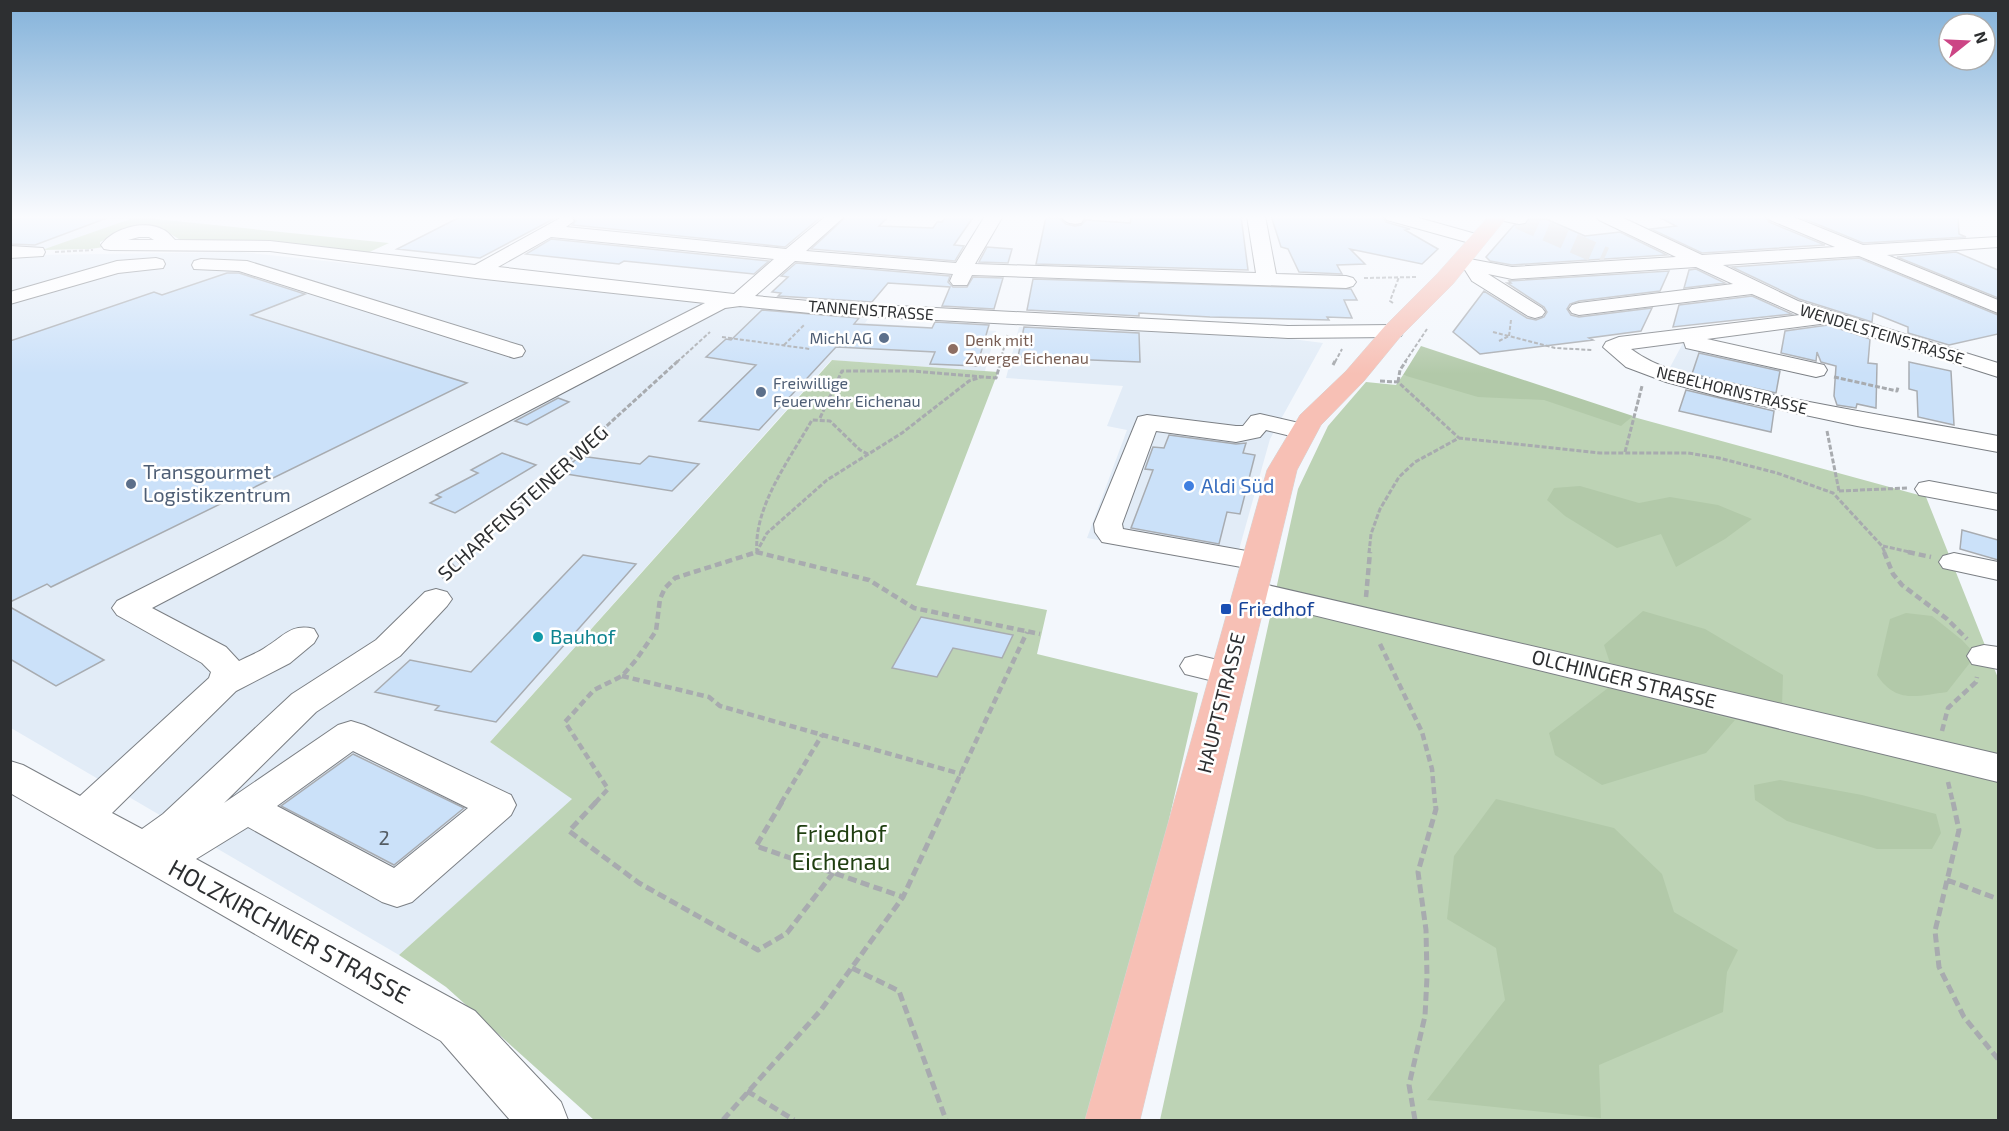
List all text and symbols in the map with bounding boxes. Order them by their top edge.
north arrow [1937,12,1997,72]
text: N [1971,29,1993,46]
street label: TANNENSTRASSE [807,296,935,323]
street label: WENDELSTEINSTRASSE [1798,299,1967,368]
place label: Michl AG [809,328,872,347]
place label: Denk mit! Zwerge Eichenau [965,330,1089,367]
marker: Michl AG [877,331,891,345]
marker: Denk mit! Zwerge Eichenau [946,342,960,356]
street label: NEBELHORNSTRASSE [1655,362,1810,417]
place label: Freiwillige Feuerwehr Eichenau [773,373,921,410]
marker: Freiwillige Feuerwehr Eichenau [754,385,768,399]
street label: SCHARFENSTEINER WEG [432,420,612,585]
place label: Transgourmet Logistikzentrum [143,459,291,506]
place label: Aldi Süd [1201,473,1274,497]
marker: Transgourmet Logistikzentrum [124,477,138,491]
marker: Aldi Süd [1182,479,1196,493]
place label: Friedhof [1238,596,1315,620]
marker: Friedhof [1219,602,1233,616]
place label: Bauhof [550,624,616,648]
marker: Bauhof [531,630,545,644]
street label: HAUPTSTRASSE [1191,630,1249,775]
street label: OLCHINGER STRASSE [1530,643,1719,713]
park label: Friedhof Eichenau [792,818,890,875]
house number: 2 [378,825,390,849]
street label: HOLZKIRCHNER STRASSE [164,852,415,1009]

